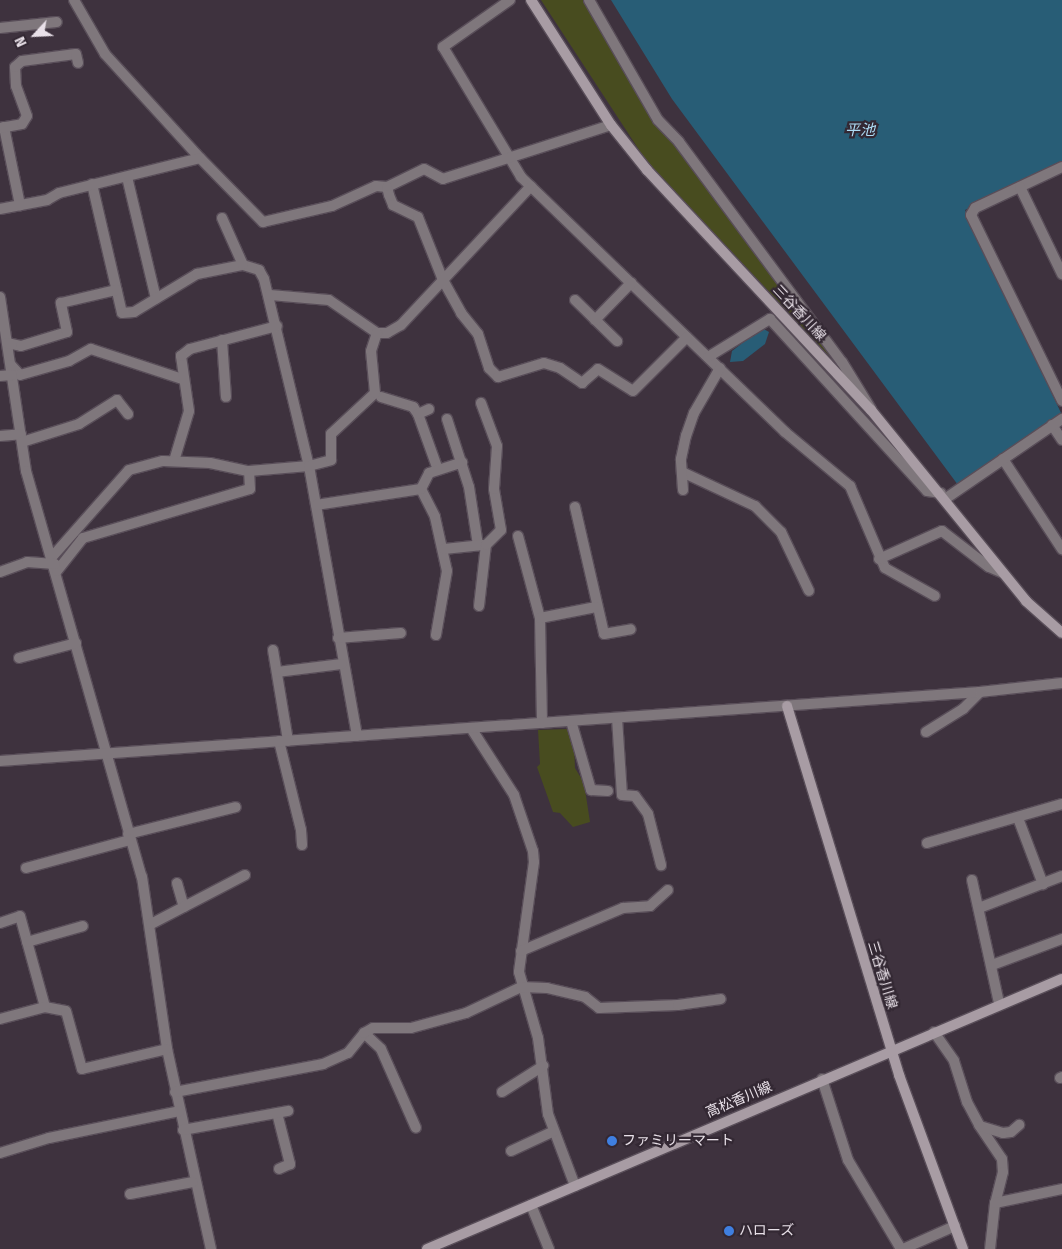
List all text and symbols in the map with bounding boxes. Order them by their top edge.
north arrow [10,10,60,60]
text: N [11,34,31,49]
water label: 平池 [845,122,875,140]
street label: 三谷香川線 [769,282,829,344]
street label: 三谷香川線 [864,939,900,1011]
street label: 高松香川線 [704,1079,774,1121]
place label: ファミリーマート [622,1133,734,1149]
marker: ファミリーマート [606,1135,618,1147]
place label: ハローズ [739,1223,795,1239]
marker: ハローズ [723,1225,735,1237]

